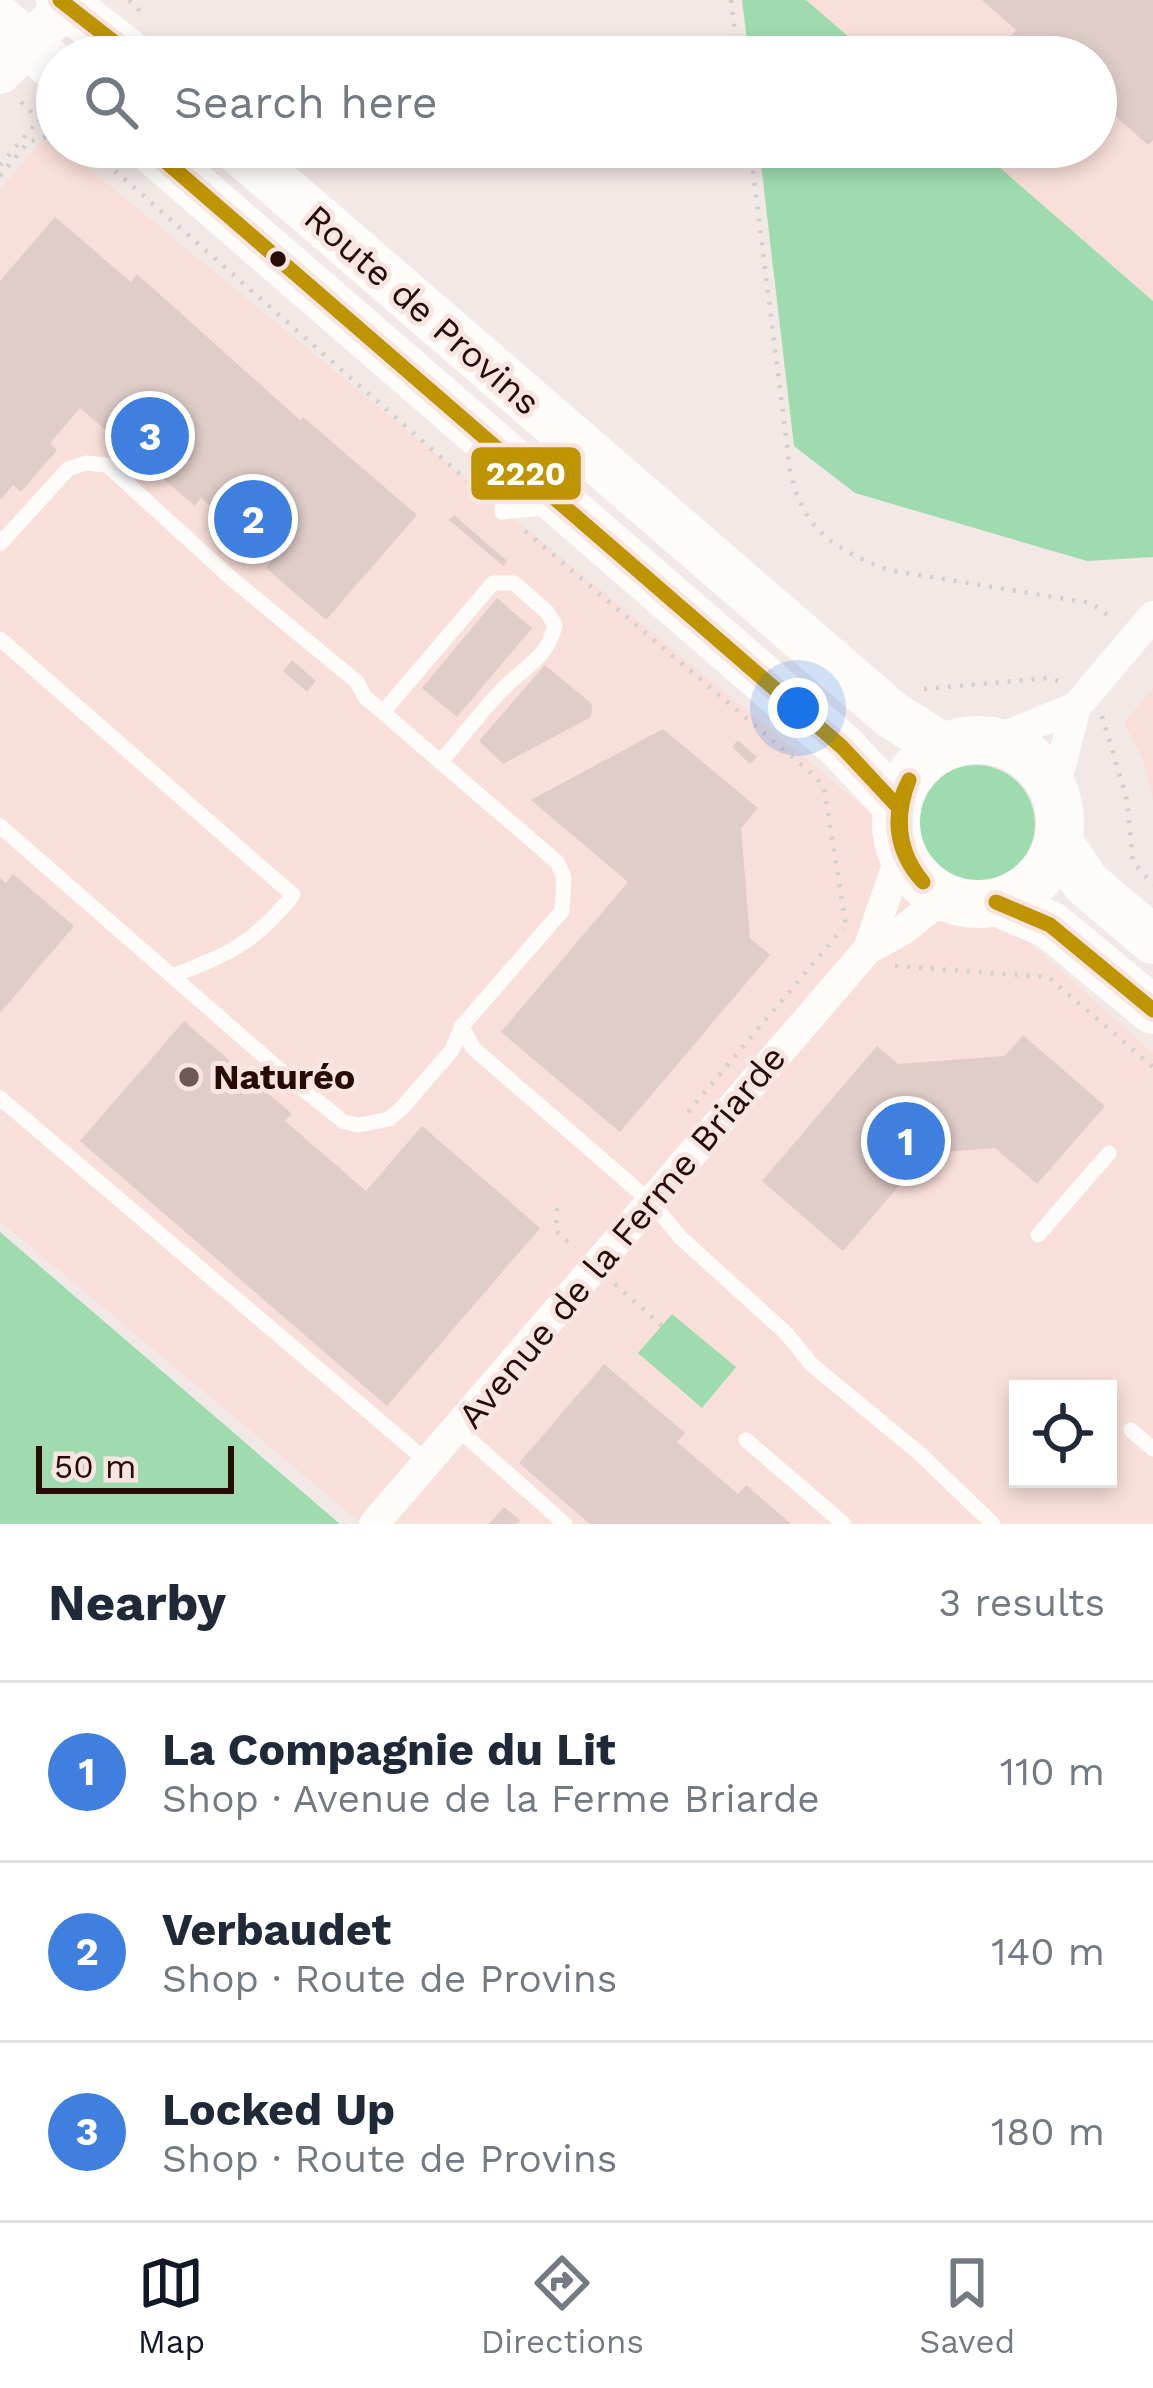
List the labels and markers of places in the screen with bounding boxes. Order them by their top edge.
unlabelled marker [267,248,289,270]
pin: 3 [111,391,189,481]
pin: 2 [214,474,292,564]
place label: Naturéo [213,1056,355,1098]
marker: Naturéo [176,1064,202,1090]
pin: 1 [867,1096,945,1186]

